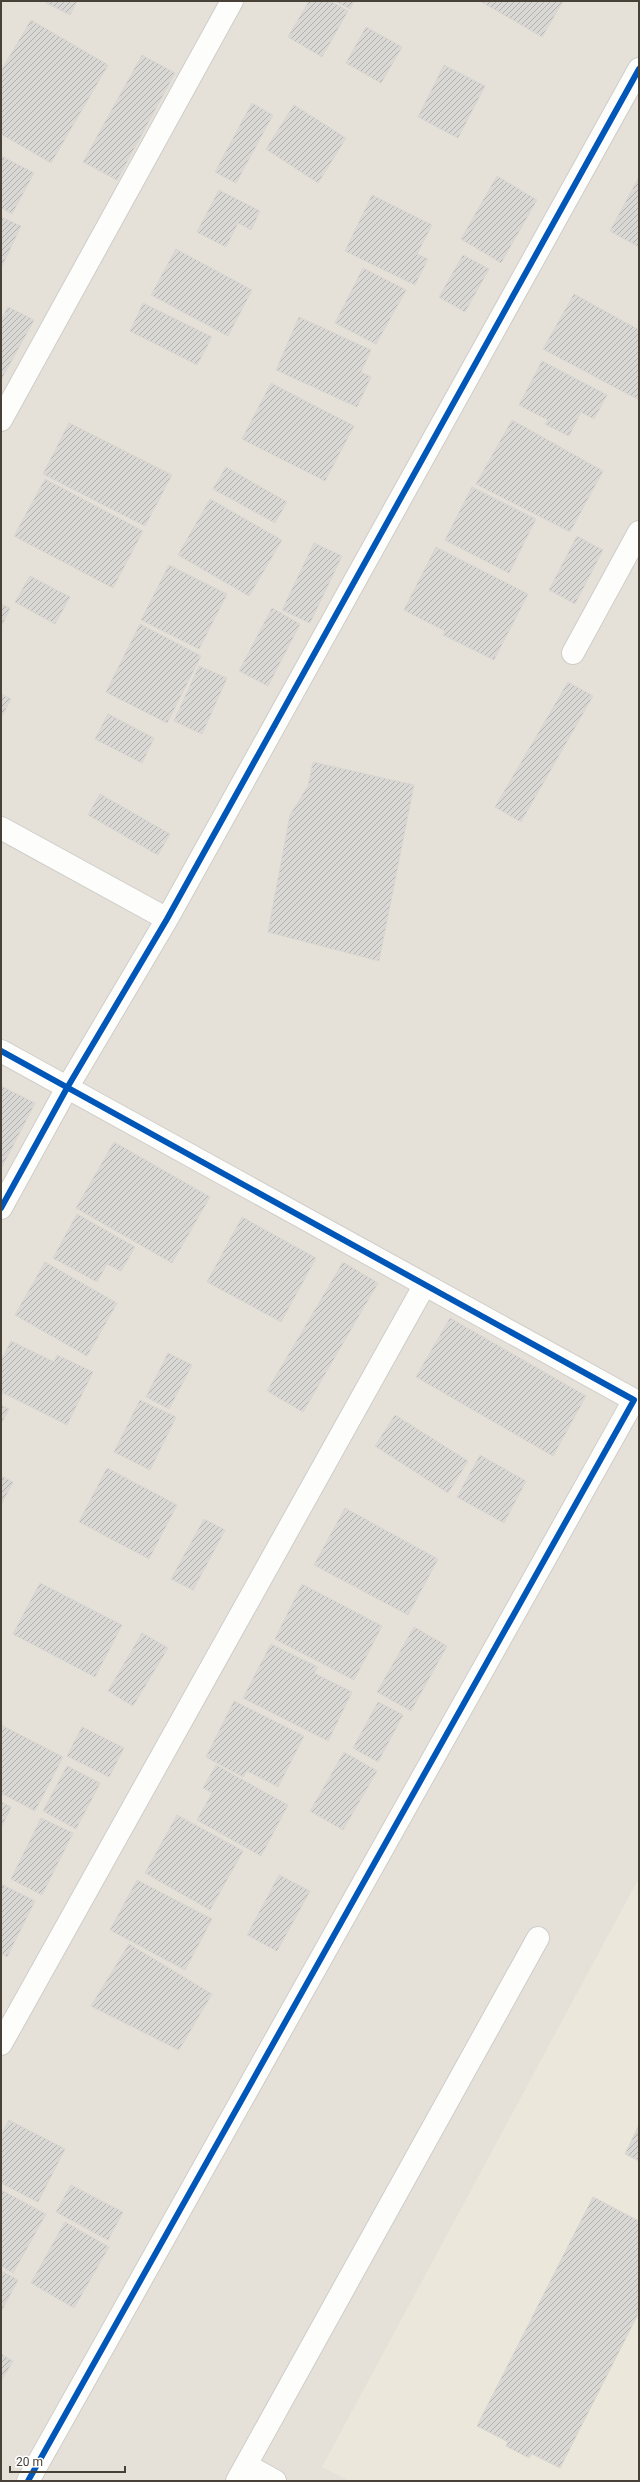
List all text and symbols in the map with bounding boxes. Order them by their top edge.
scale bar [10,2448,125,2474]
text: 20 m [16,2455,43,2469]

